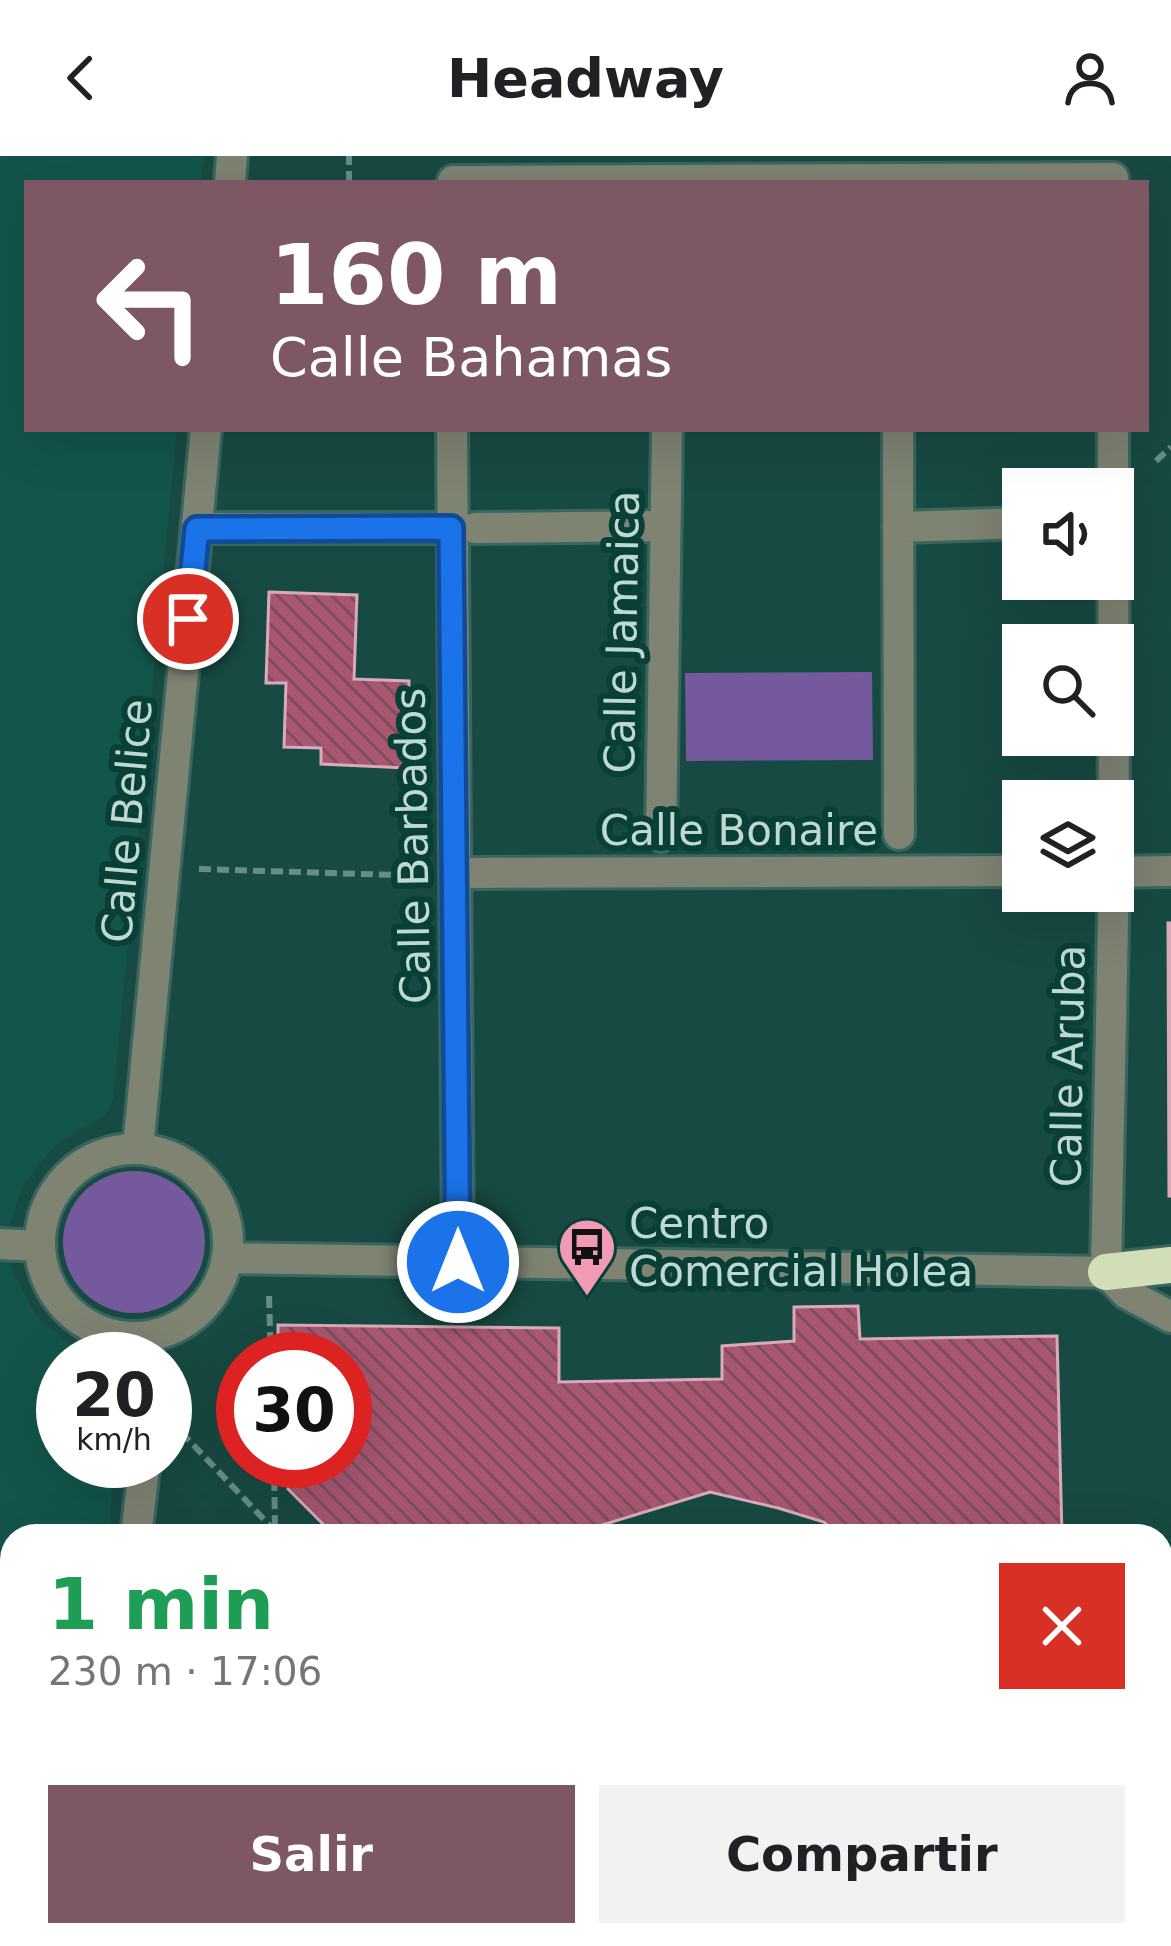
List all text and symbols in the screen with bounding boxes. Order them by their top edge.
icon: back [48,45,114,111]
icon: person [1057,45,1123,111]
text: Headway [447,47,724,110]
text: 160 m [270,226,562,324]
icon: left [72,228,228,384]
text: Calle Bahamas [270,326,672,389]
map controls [1002,468,1134,912]
button: sound [1002,468,1134,600]
street label: Calle Jamaica [595,490,649,774]
pin [137,568,239,670]
icon: arrive [155,586,221,652]
button: search [1002,624,1134,756]
street label: Calle Barbados [386,688,440,1004]
street label: Calle Belice [92,697,162,945]
button: layers [1002,780,1134,912]
street label: Calle Bonaire [600,806,878,855]
street label: Calle Aruba [1041,944,1095,1188]
position arrow [395,1199,521,1325]
place label: Centro Comercial Holea [629,1199,973,1296]
bus stop icon: Centro Comercial Holea [556,1216,618,1298]
speed limit sign: 30 [216,1332,372,1488]
text: 20 [72,1360,156,1430]
text: km/h [76,1422,152,1457]
text: 1 min [48,1562,274,1646]
button: close [999,1563,1125,1689]
text: 230 m · 17:06 [48,1649,322,1694]
button: Salir [48,1785,575,1923]
button: Compartir [599,1785,1125,1923]

